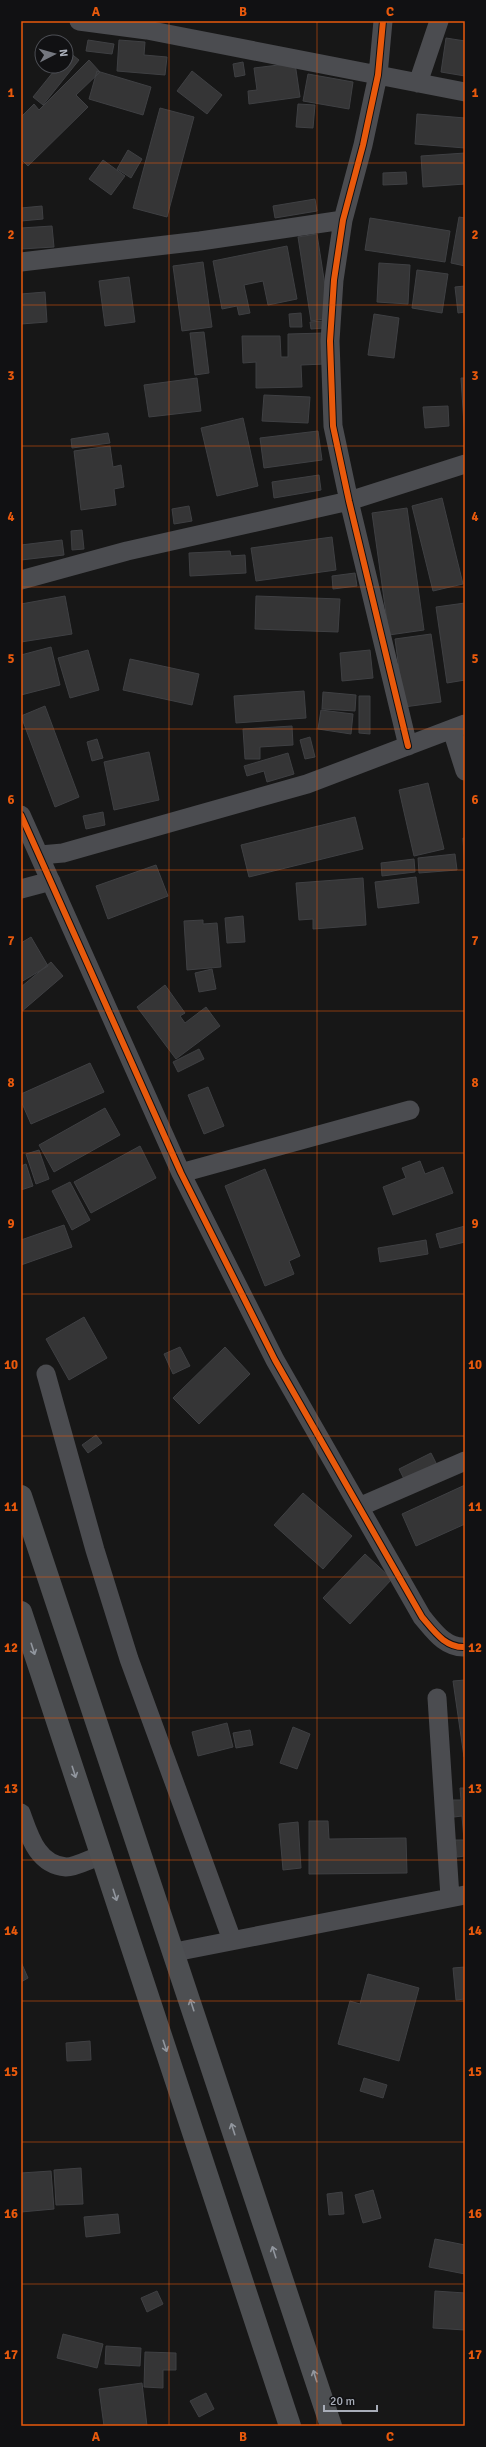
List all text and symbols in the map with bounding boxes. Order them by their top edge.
text: A [92,4,101,20]
text: B [239,4,247,20]
text: C [386,4,394,20]
north arrow [34,34,74,74]
text: N [57,49,70,57]
text: 1 [7,85,15,101]
text: 1 [471,85,479,101]
text: 2 [7,227,15,243]
text: 2 [471,227,479,243]
text: 3 [7,368,15,384]
text: 3 [471,368,479,384]
text: 4 [7,509,15,525]
text: 4 [471,509,479,525]
text: 5 [7,651,15,667]
text: 5 [471,651,479,667]
text: 6 [7,792,15,808]
text: 6 [471,792,479,808]
text: 7 [7,933,15,949]
text: 7 [471,933,479,949]
text: 8 [7,1075,15,1091]
text: 8 [471,1075,479,1091]
text: 9 [7,1216,15,1232]
text: 9 [471,1216,479,1232]
text: 10 [4,1357,18,1373]
text: 10 [468,1357,482,1373]
text: 11 [4,1499,18,1515]
text: 11 [468,1499,482,1515]
text: 12 [4,1640,18,1656]
text: 12 [468,1640,482,1656]
one-way arrow [30,1642,38,1654]
one-way arrow [71,1766,79,1778]
text: 13 [4,1781,18,1797]
text: 13 [468,1781,482,1797]
one-way arrow [112,1889,119,1902]
text: 14 [4,1923,18,1939]
text: 14 [468,1923,482,1939]
one-way arrow [188,2000,196,2012]
one-way arrow [162,2039,169,2052]
text: 15 [4,2064,18,2080]
text: 15 [468,2064,482,2080]
one-way arrow [229,2122,236,2135]
text: 16 [4,2206,18,2222]
text: 16 [468,2206,482,2222]
one-way arrow [270,2246,277,2259]
text: 17 [4,2347,18,2363]
text: 17 [468,2347,482,2363]
one-way arrow [310,2370,318,2382]
scale bar [324,2387,377,2413]
text: 20 m [330,2394,355,2409]
text: A [92,2429,101,2445]
text: B [239,2429,247,2445]
text: C [386,2429,394,2445]

